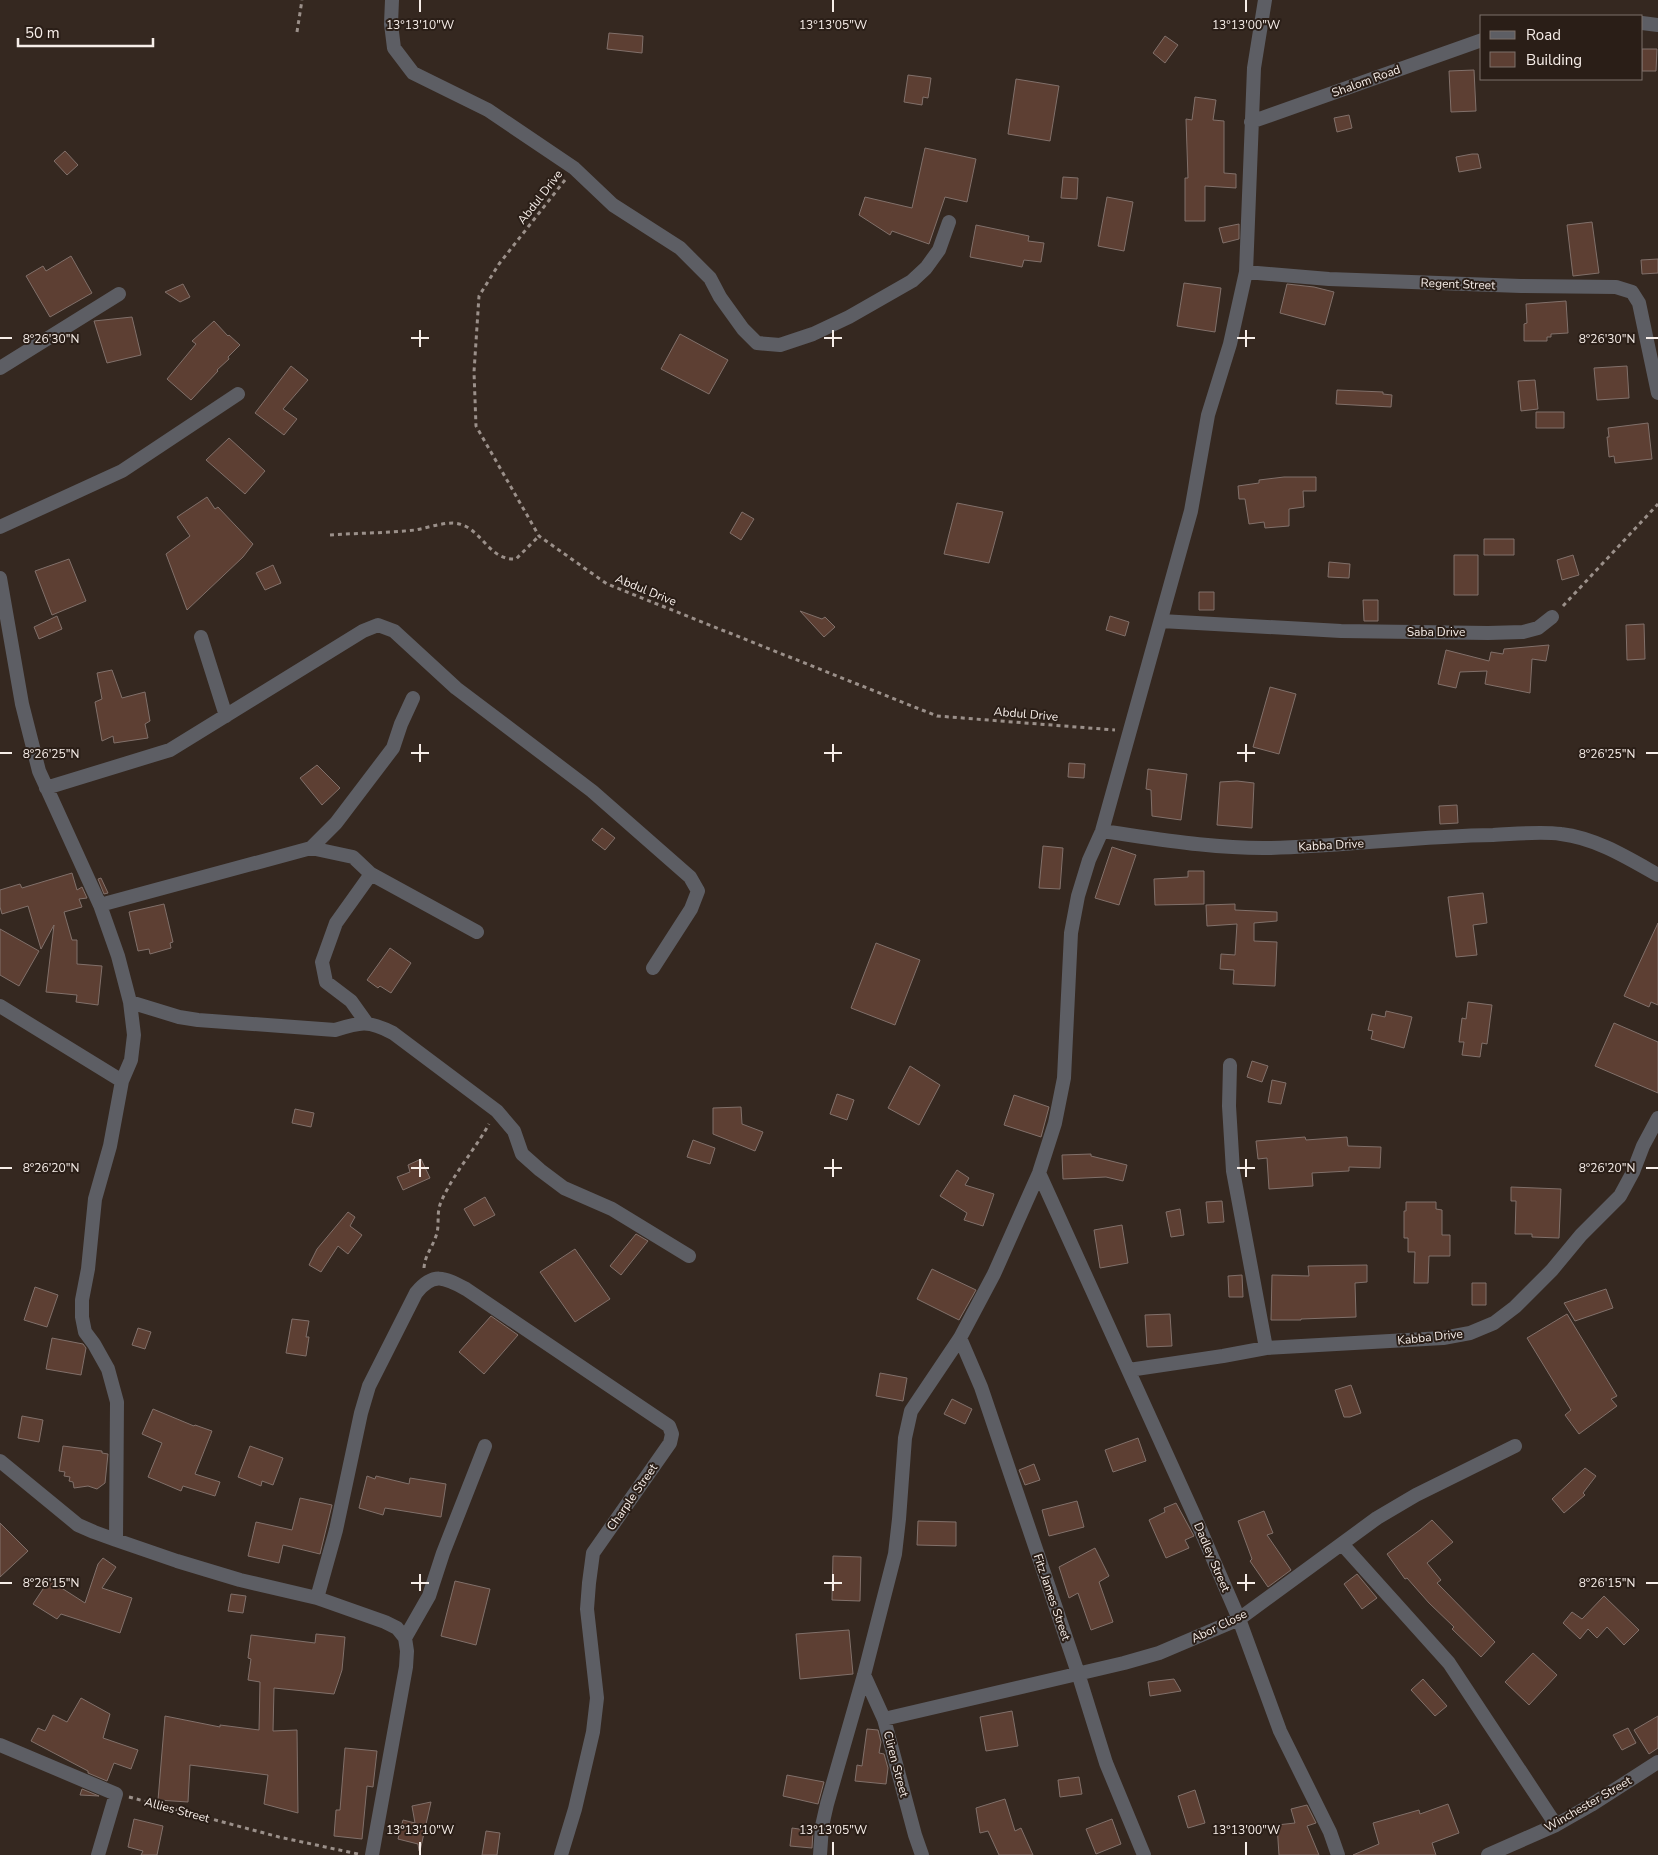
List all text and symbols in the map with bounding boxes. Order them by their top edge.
scale bar [18,15,152,47]
legend [1480,15,1643,80]
text: 13°13'10"W [386,17,454,33]
text: 13°13'05"W [799,17,867,33]
text: 13°13'00"W [1212,17,1280,33]
text: 50 m [25,23,60,43]
text: Road [1526,25,1561,45]
text: Building [1526,50,1582,70]
street label: Shalom Road [1329,61,1403,101]
street label: Abdul Drive [514,167,566,227]
street label: Regent Street [1420,275,1496,293]
text: 8°26'30"N [23,331,79,347]
text: 8°26'30"N [1579,331,1635,347]
street label: Abdul Drive [613,570,679,610]
street label: Saba Drive [1407,624,1465,640]
street label: Abdul Drive [993,703,1059,725]
text: 8°26'25"N [23,746,79,762]
text: 8°26'25"N [1579,746,1635,762]
street label: Kabba Drive [1298,835,1364,855]
text: 8°26'20"N [23,1160,79,1176]
text: 8°26'20"N [1579,1160,1635,1176]
street label: Kabba Drive [1396,1326,1464,1348]
street label: Charple Street [603,1460,661,1534]
street label: Dadley Street [1190,1520,1234,1595]
street label: Fitz James Street [1030,1552,1075,1643]
text: 8°26'15"N [23,1575,79,1591]
text: 8°26'15"N [1579,1575,1635,1591]
street label: Abor Close [1188,1606,1250,1646]
street label: Cliren Street [880,1729,913,1800]
street label: Winchester Street [1542,1772,1635,1835]
street label: Allies Street [143,1794,212,1827]
text: 13°13'10"W [386,1822,454,1838]
text: 13°13'05"W [799,1822,867,1838]
text: 13°13'00"W [1212,1822,1280,1838]

